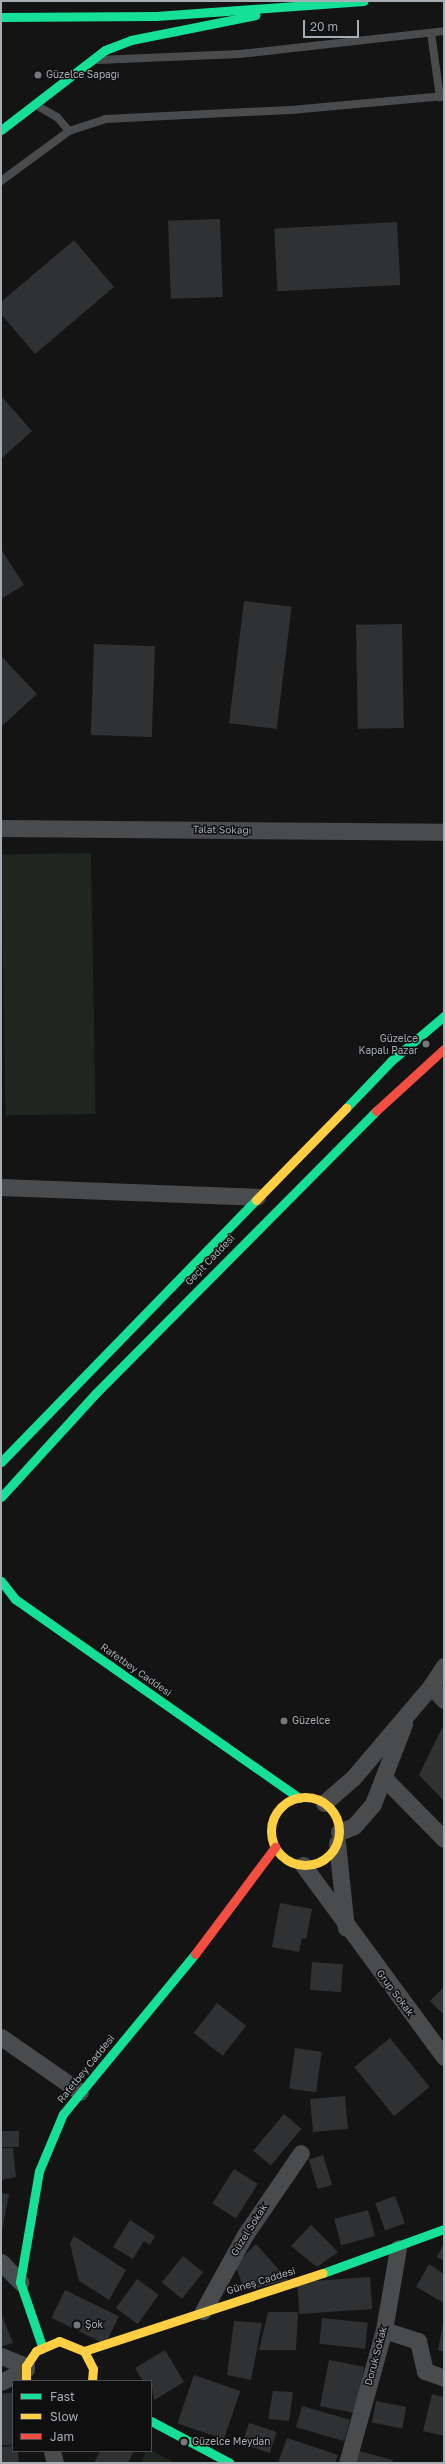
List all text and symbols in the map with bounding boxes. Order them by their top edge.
scale bar [305,12,361,38]
text: 20 m [310,19,338,34]
place label: Güzelce Sapağı [46,69,120,81]
marker: Güzelce Sapağı [33,70,43,80]
street label: Talat Sokağı [193,823,251,837]
place label: Güzelce Kapalı Pazar [359,1032,418,1056]
marker: Güzelce Kapalı Pazar [421,1039,431,1049]
street label: Geçit Caddesi [183,1232,237,1288]
street label: Rafetbey Caddesi [98,1641,174,1699]
place label: Güzelce [292,1715,330,1727]
marker: Güzelce [279,1716,289,1726]
street label: Grup Sokak [374,1967,416,2019]
street label: Rafetbey Caddesi [55,2033,117,2105]
street label: Güzel Sokak [228,2202,270,2258]
street label: Güneş Caddesi [225,2265,297,2297]
place label: Şok [85,2319,103,2331]
marker: Şok [72,2320,82,2330]
street label: Doruk Sokak [362,2325,390,2387]
legend [12,2380,152,2452]
text: Fast [50,2389,75,2404]
text: Slow [50,2409,78,2424]
text: Jam [50,2429,74,2444]
place label: Güzelce Meydan [192,2436,270,2448]
marker: Güzelce Meydan [179,2437,189,2447]

